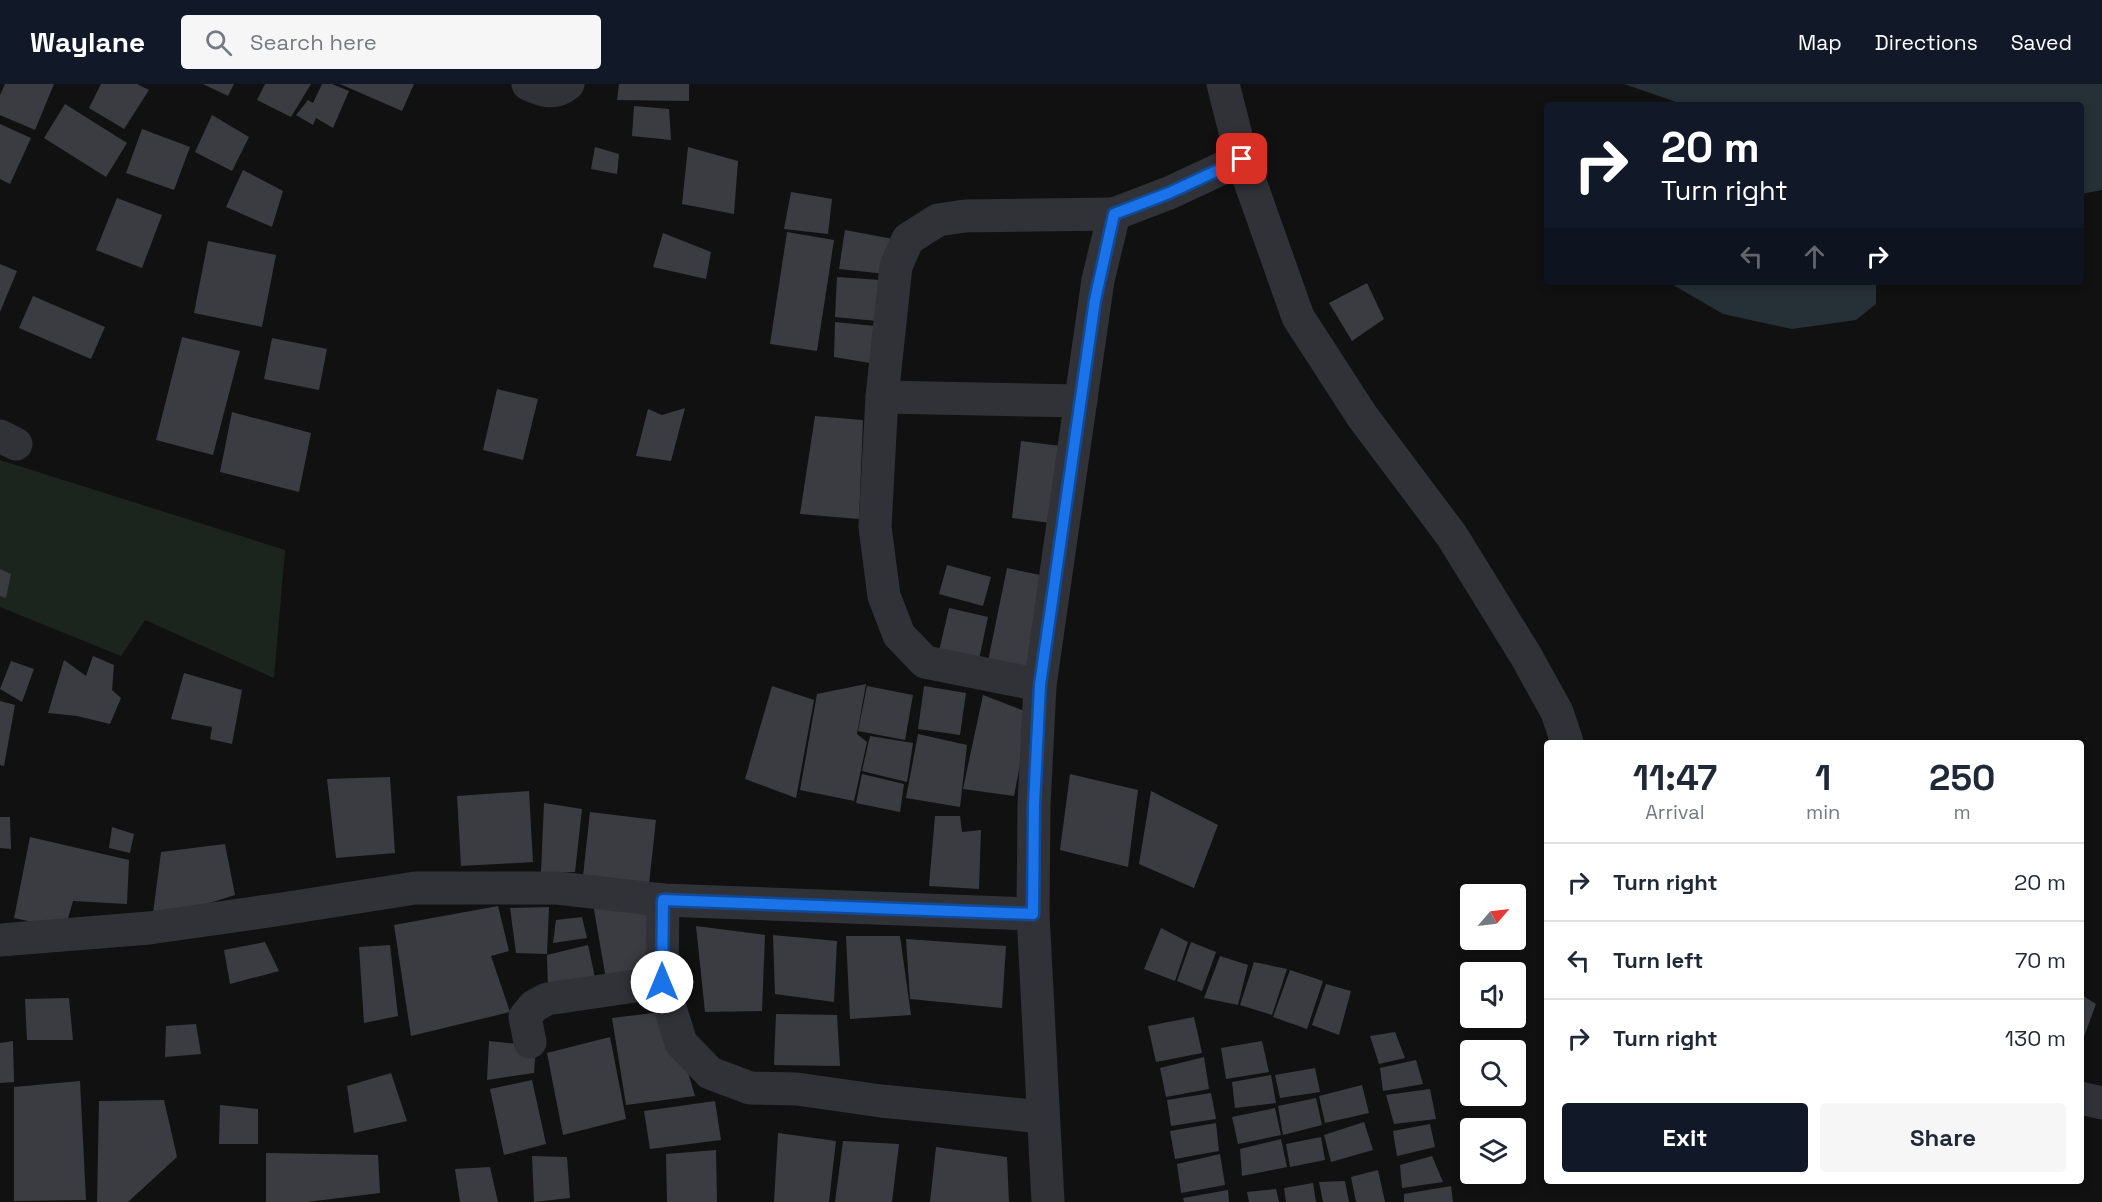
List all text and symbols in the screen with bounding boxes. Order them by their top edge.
search box [181,15,601,69]
text: Waylane [30,24,145,60]
icon: search [202,26,235,59]
text: Search here [250,28,377,56]
text: Map [1798,29,1842,56]
text: Directions [1875,29,1978,56]
text: Saved [2011,29,2072,56]
text: 20 m [1661,121,1760,174]
icon: right [1562,126,1640,204]
pin [1216,133,1267,184]
icon: arrive [1225,142,1258,175]
text: Turn right [1661,173,1788,208]
icon: left [1735,240,1768,273]
icon: ahead [1798,240,1831,273]
icon: right [1861,240,1894,273]
text: 11:47 [1633,755,1717,801]
text: 1 [1815,755,1831,801]
text: 250 [1929,755,1995,801]
text: Arrival [1645,799,1705,825]
text: min [1806,799,1840,825]
text: m [1954,799,1971,825]
icon: right [1562,866,1595,899]
text: Turn right [1613,868,1718,896]
text: 20 m [2014,868,2066,896]
north arrow [1460,884,1526,950]
map controls [1460,884,1526,1184]
icon: left [1562,944,1595,977]
text: Turn left [1613,946,1703,974]
text: 70 m [2015,946,2066,974]
position arrow [630,950,694,1014]
button: sound [1460,962,1526,1028]
icon: right [1562,1022,1595,1055]
text: Turn right [1613,1024,1718,1052]
text: 130 m [2005,1024,2066,1052]
button: search [1460,1040,1526,1106]
button: Exit [1562,1103,1808,1172]
button: Share [1820,1103,2066,1172]
button: layers [1460,1118,1526,1184]

